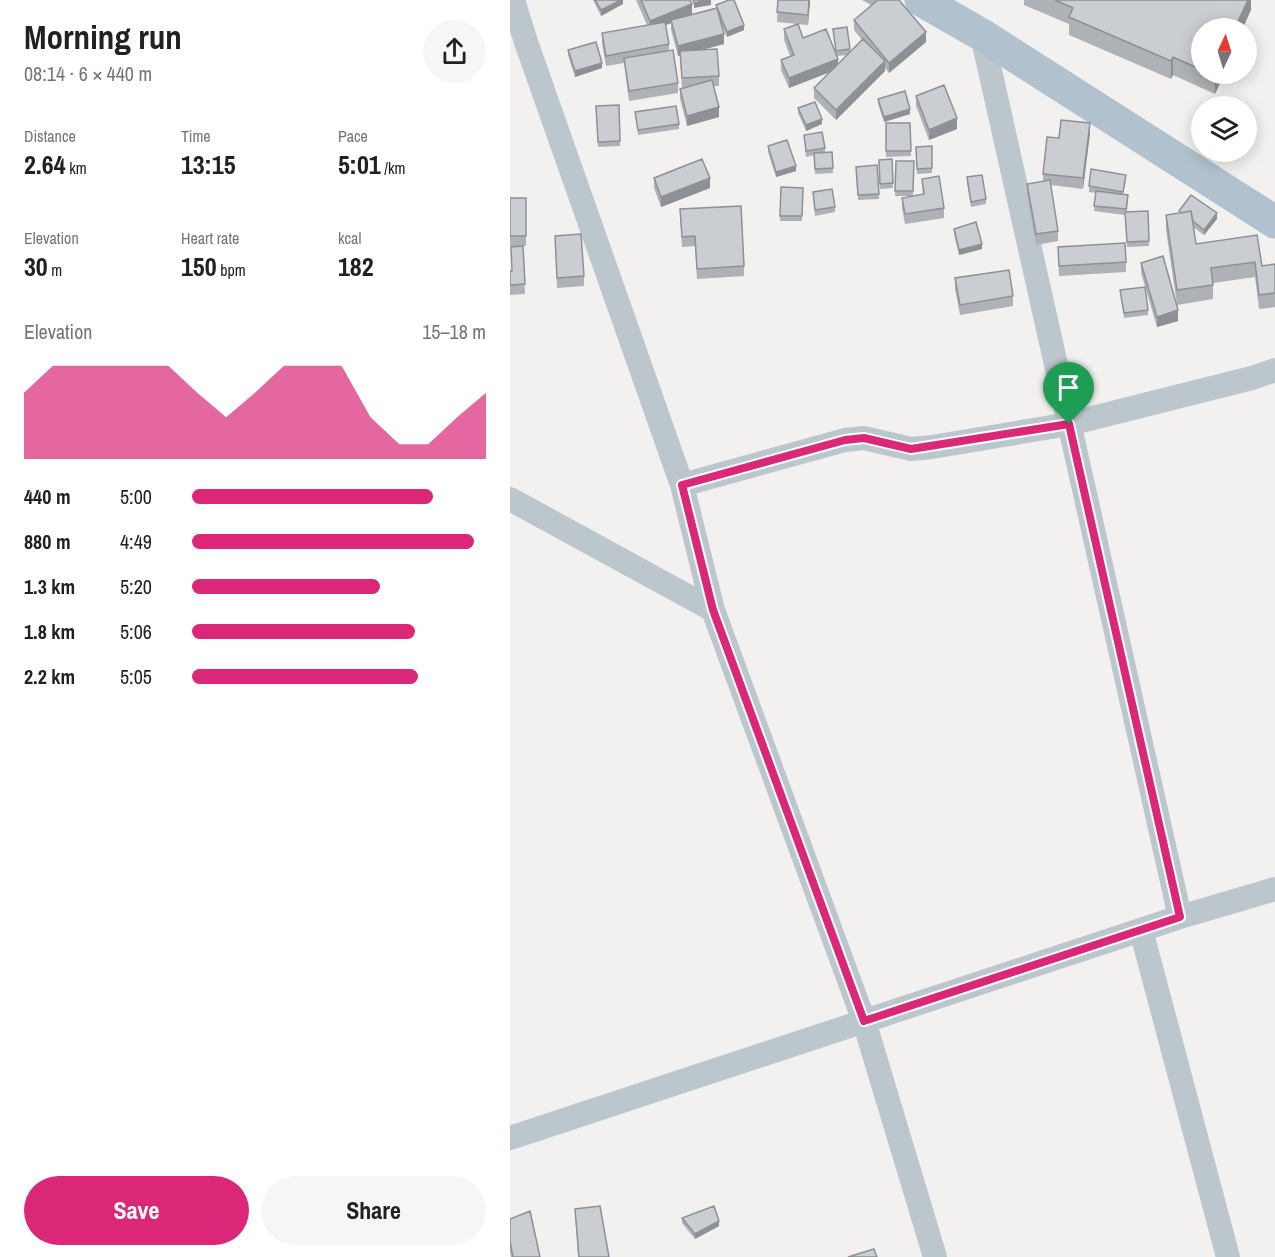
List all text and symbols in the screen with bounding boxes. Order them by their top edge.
text: Morning run [24,15,182,59]
north arrow [1191,18,1257,84]
map controls [1191,18,1257,162]
button: share [423,20,486,83]
text: 08:14 · 6 × 440 m [24,60,152,87]
button: layers [1191,96,1257,162]
text: Distance [24,125,76,147]
text: Time [181,125,211,147]
text: Pace [338,125,368,147]
text: 2.64 [24,147,66,182]
text: 13:15 [181,147,236,182]
text: 5:01 [338,147,381,182]
text: km [66,157,87,179]
text: /km [381,157,405,179]
text: Elevation [24,227,79,249]
text: Heart rate [181,227,239,249]
text: kcal [338,227,361,249]
text: 30 [24,249,48,284]
text: 150 [181,249,217,284]
text: 182 [338,249,374,284]
text: m [48,259,62,281]
text: bpm [217,259,246,281]
text: Elevation [24,318,92,345]
text: 15–18 m [422,318,486,345]
pin [1043,362,1094,424]
icon: arrive [1052,371,1085,404]
text: 440 m [24,483,71,510]
text: 5:00 [120,483,152,510]
text: 880 m [24,528,71,555]
text: 4:49 [120,528,152,555]
text: 1.3 km [24,573,75,600]
text: 5:20 [120,573,152,600]
text: 1.8 km [24,618,75,645]
text: 5:06 [120,618,152,645]
text: 2.2 km [24,663,75,690]
text: 5:05 [120,663,152,690]
button: Save [24,1176,249,1245]
button: Share [261,1176,486,1245]

